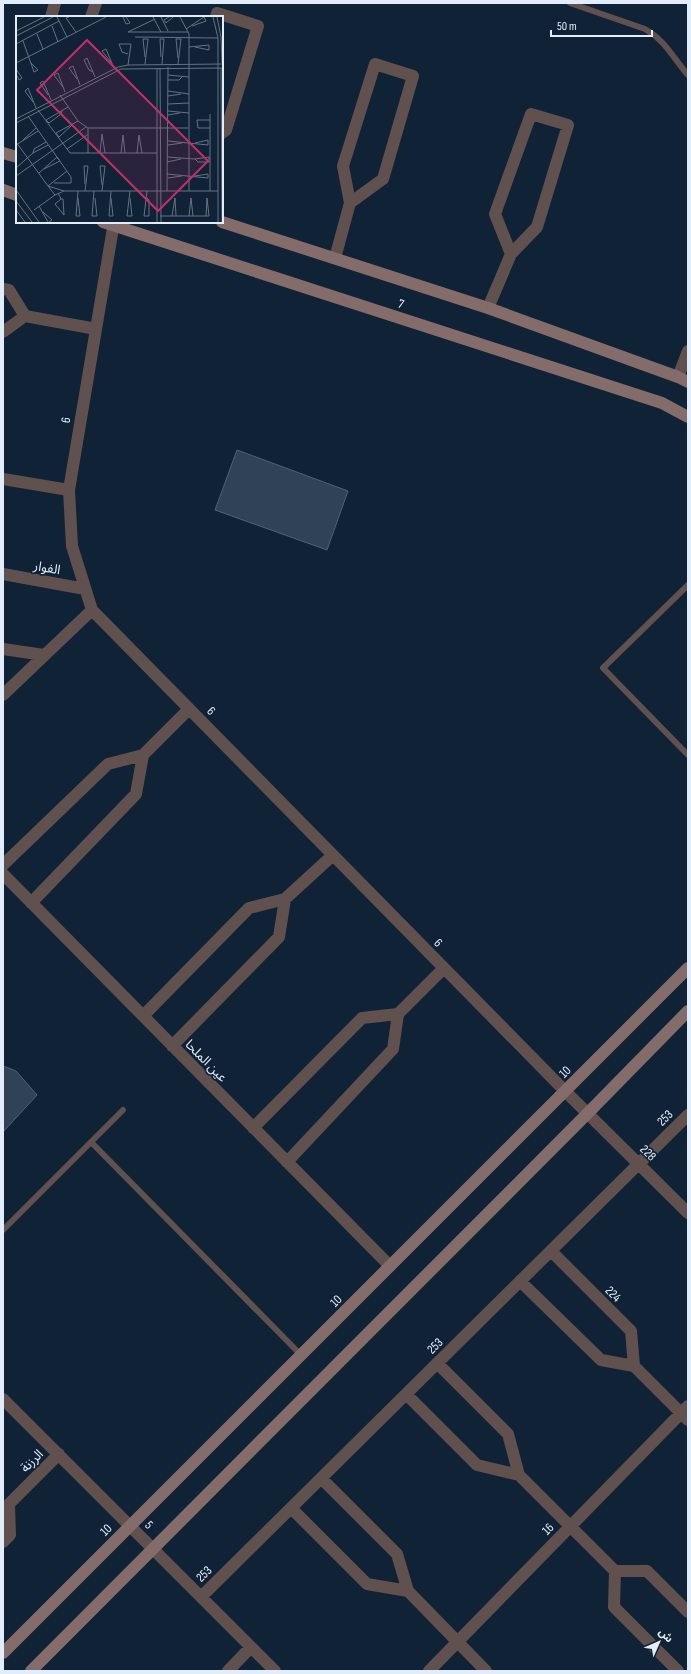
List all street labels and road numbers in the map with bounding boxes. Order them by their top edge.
street label: 7 [396,296,407,313]
street label: 6 [58,416,74,424]
street label: الفوار [31,558,62,578]
street label: 6 [203,703,219,719]
street label: 6 [430,935,446,951]
street label: عين الملحا [182,1037,231,1086]
street label: 10 [556,1063,574,1081]
street label: 253 [654,1107,676,1129]
street label: 228 [637,1142,660,1165]
street label: 224 [602,1283,625,1306]
street label: 10 [327,1292,345,1310]
street label: 253 [424,1335,446,1357]
street label: الرزنة [17,1446,47,1476]
street label: 5 [141,1517,157,1533]
street label: 16 [539,1520,558,1538]
street label: 10 [97,1521,115,1539]
street label: 253 [193,1563,215,1585]

